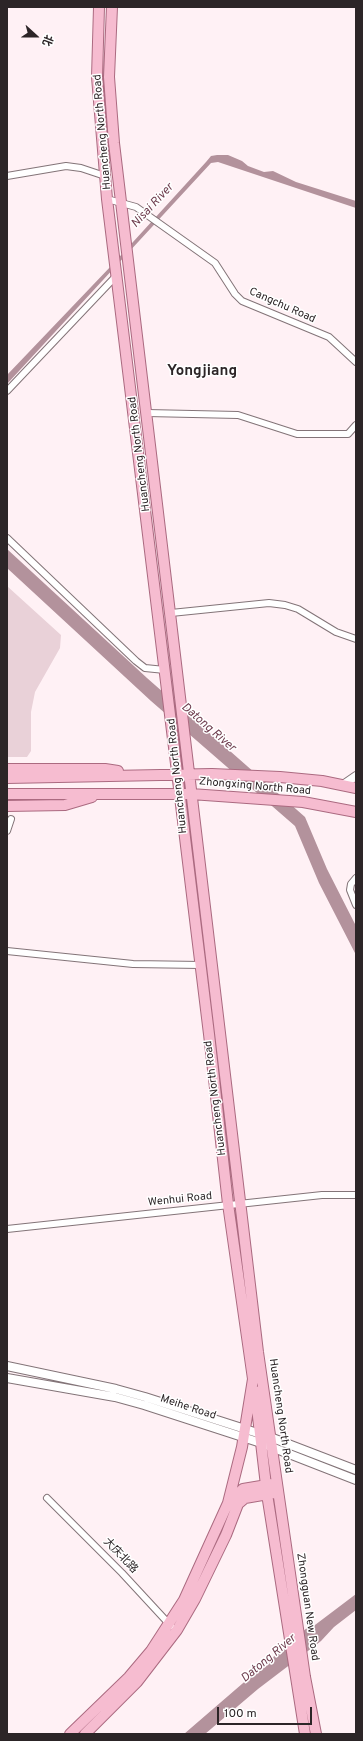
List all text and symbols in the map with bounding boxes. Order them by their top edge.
north arrow [16,16,56,56]
text: 北 [39,33,56,48]
street label: Huancheng North Road [91,74,115,190]
water label: Nisai River [129,181,177,231]
street label: Cangchu Road [247,285,317,327]
district label: Yongjiang [167,363,237,381]
street label: Huancheng North Road [126,396,154,512]
water label: Datong River [178,700,238,756]
street label: Huancheng North Road [165,718,191,834]
street label: Zhongxing North Road [198,776,312,798]
street label: Huancheng North Road [202,1040,230,1156]
street label: Wenhui Road [147,1190,213,1210]
street label: Huancheng North Road [265,1358,295,1474]
street label: Meihe Road [158,1393,218,1423]
street label: 大庆北路 [100,1536,140,1576]
street label: Zhongguan New Road [293,1552,321,1662]
water label: Datong River [239,1632,299,1686]
scale bar [219,1699,314,1725]
text: 100 m [224,1706,257,1722]

